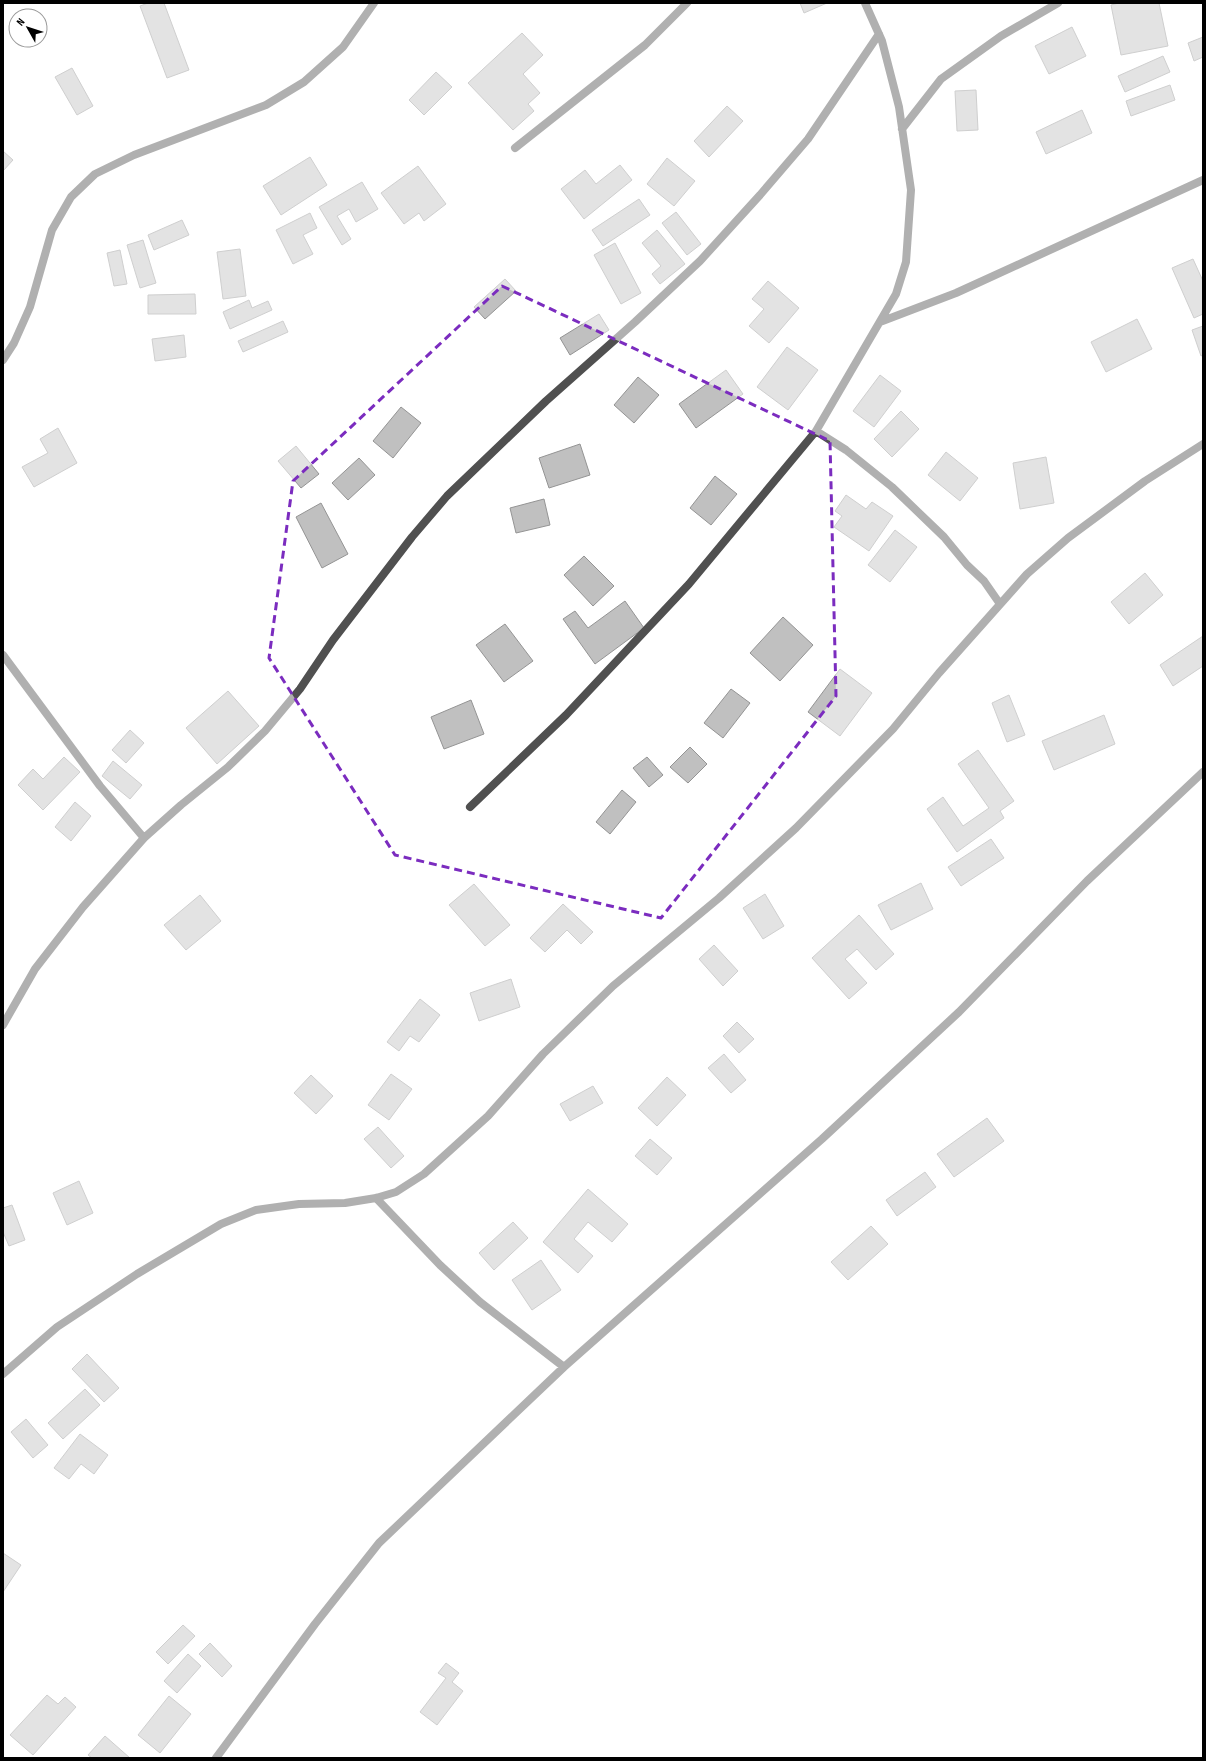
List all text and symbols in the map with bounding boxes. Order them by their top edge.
north arrow [8,8,48,48]
text: N [14,16,28,28]

